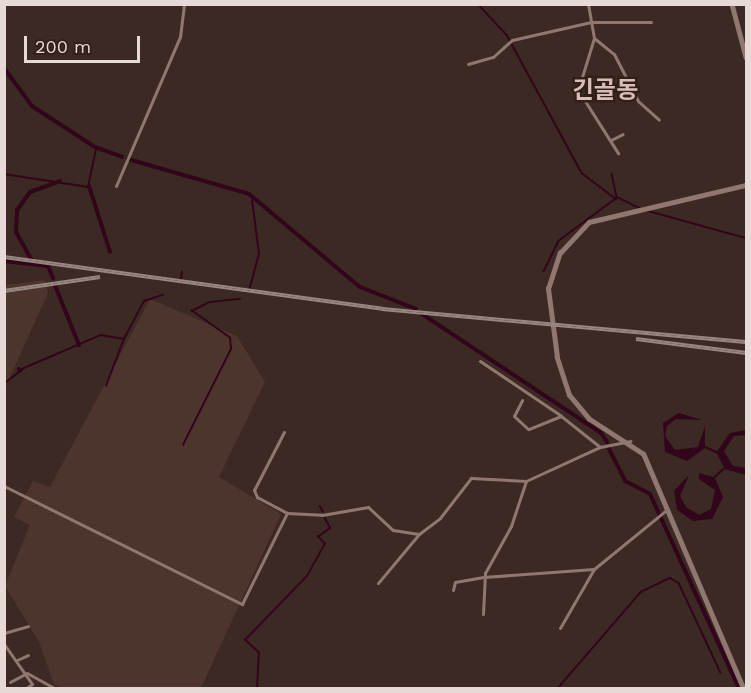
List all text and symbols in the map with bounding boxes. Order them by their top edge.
scale bar [27,24,142,62]
text: 200 m [35,36,91,57]
district label: 긴골동 [572,77,638,105]

